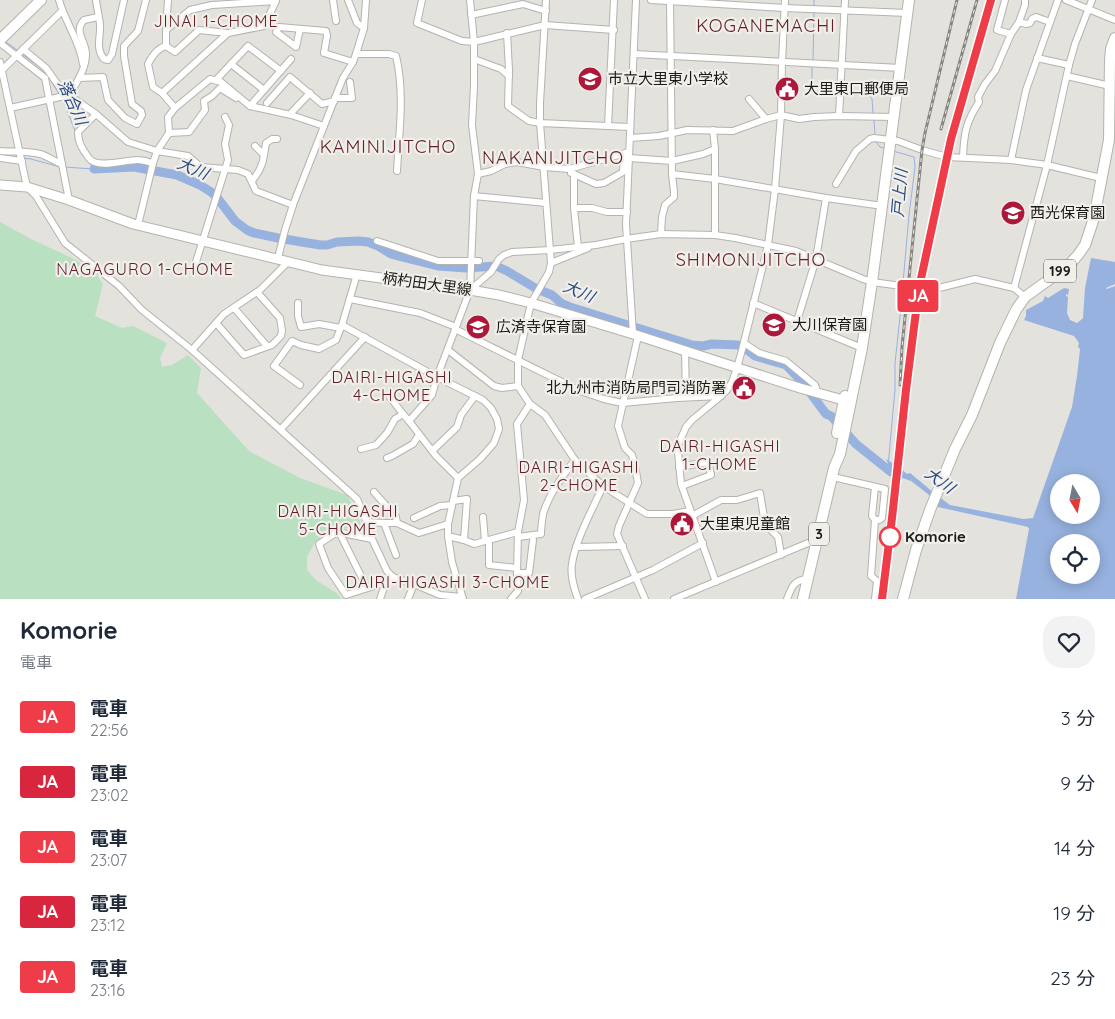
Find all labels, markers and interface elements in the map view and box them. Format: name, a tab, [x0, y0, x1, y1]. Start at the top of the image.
district label: JINAI 1-CHOME	[153, 11, 279, 31]
district label: KOGANEMACHI	[696, 14, 836, 37]
school or university icon: 市立大里東小学校	[577, 66, 603, 92]
place label: 市立大里東小学校	[608, 69, 728, 88]
water label: 落合川	[54, 76, 93, 130]
public building icon: 大里東口郵便局	[774, 76, 800, 102]
place label: 大里東口郵便局	[804, 79, 909, 98]
district label: KAMINIJITCHO	[320, 135, 456, 158]
district label: NAKANIJITCHO	[482, 146, 624, 169]
water label: 大川	[174, 153, 213, 184]
water label: 戸上川	[887, 166, 911, 218]
school or university icon: 西光保育園	[1000, 200, 1026, 226]
place label: 西光保育園	[1030, 203, 1105, 222]
district label: SHIMONIJITCHO	[676, 248, 826, 271]
district label: NAGAGURO 1-CHOME	[56, 259, 234, 279]
road number: 199	[1044, 260, 1076, 282]
street label: 柄杓田大里線	[381, 268, 473, 299]
water label: 大川	[560, 276, 599, 307]
line badge: JA	[896, 280, 940, 312]
text: JA	[907, 284, 929, 307]
school or university icon: 大川保育園	[761, 312, 787, 338]
school or university icon: 広済寺保育園	[465, 314, 491, 340]
place label: 大川保育園	[792, 315, 867, 334]
place label: 広済寺保育園	[496, 317, 586, 336]
district label: DAIRI-HIGASHI 4-CHOME	[331, 367, 453, 405]
public building icon: 北九州市消防局門司消防署	[731, 375, 757, 401]
place label: 北九州市消防局門司消防署	[546, 378, 726, 397]
district label: DAIRI-HIGASHI 1-CHOME	[659, 436, 781, 474]
district label: DAIRI-HIGASHI 2-CHOME	[518, 457, 640, 495]
water label: 大川	[921, 463, 960, 499]
north arrow	[1050, 474, 1100, 524]
map controls	[1050, 474, 1100, 584]
district label: DAIRI-HIGASHI 5-CHOME	[277, 501, 399, 539]
public building icon: 大里東児童館	[669, 511, 695, 537]
place label: 大里東児童館	[700, 514, 790, 533]
road number: 3	[809, 522, 829, 546]
marker: Komorie	[879, 526, 901, 548]
place label: Komorie	[905, 527, 966, 546]
button: locate	[1050, 534, 1100, 584]
district label: DAIRI-HIGASHI 3-CHOME	[346, 572, 550, 592]
text: Komorie	[20, 615, 118, 645]
button: heart	[1043, 616, 1095, 668]
text: 電車	[20, 652, 52, 672]
text: 電車	[90, 696, 128, 720]
text: JA	[37, 705, 58, 728]
text: 3 分	[1061, 706, 1095, 730]
text: 22:56	[90, 720, 128, 740]
text: 電車	[90, 761, 128, 785]
text: JA	[37, 770, 58, 793]
text: 9 分	[1060, 771, 1095, 795]
text: 23:02	[90, 785, 129, 805]
text: 電車	[90, 826, 128, 850]
text: JA	[37, 835, 58, 858]
text: 14 分	[1054, 836, 1095, 860]
text: 23:07	[90, 850, 127, 870]
text: 電車	[90, 891, 128, 915]
text: JA	[37, 900, 58, 923]
text: 19 分	[1053, 901, 1095, 925]
text: 23:12	[90, 915, 125, 935]
text: 電車	[90, 956, 128, 980]
text: JA	[37, 965, 58, 988]
text: 23 分	[1050, 966, 1095, 990]
text: 23:16	[90, 980, 125, 1000]

